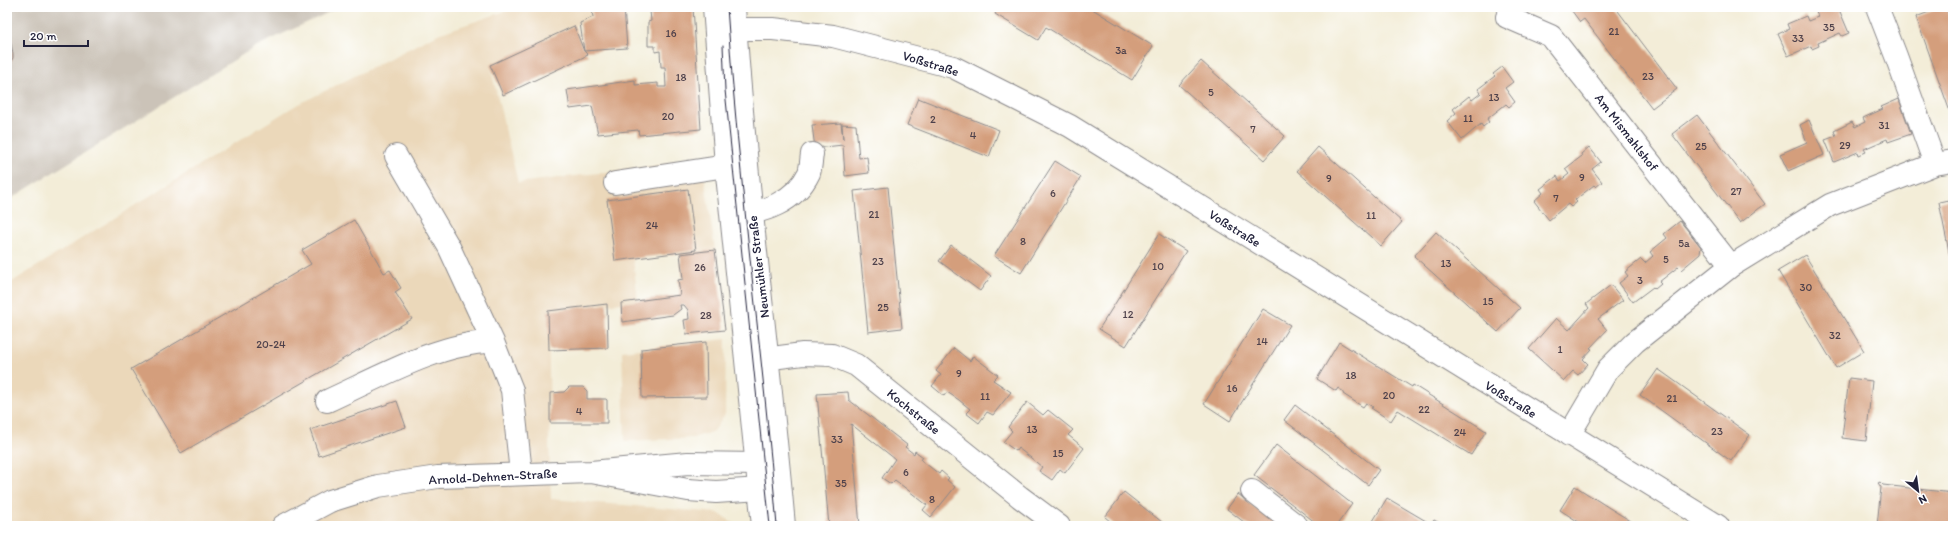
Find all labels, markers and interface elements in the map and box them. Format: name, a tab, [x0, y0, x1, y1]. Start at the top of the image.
house number: 35	[1823, 21, 1835, 34]
scale bar	[24, 22, 88, 48]
house number: 21	[1609, 25, 1619, 38]
house number: 16	[666, 27, 677, 40]
text: 20 m	[30, 29, 57, 43]
house number: 33	[1792, 32, 1804, 45]
house number: 3a	[1115, 44, 1127, 57]
street label: Voßstraße	[901, 48, 961, 79]
house number: 23	[1642, 70, 1654, 83]
house number: 18	[675, 71, 687, 84]
house number: 5	[1208, 86, 1214, 99]
house number: 13	[1488, 91, 1500, 104]
street label: Am Mismahlshof	[1592, 91, 1661, 174]
house number: 20	[662, 110, 675, 123]
house number: 11	[1463, 112, 1473, 125]
house number: 2	[930, 113, 936, 126]
house number: 31	[1878, 119, 1890, 132]
house number: 7	[1250, 123, 1256, 136]
house number: 4	[970, 129, 977, 142]
house number: 29	[1839, 139, 1851, 152]
house number: 25	[1695, 140, 1707, 153]
house number: 9	[1579, 171, 1585, 184]
house number: 9	[1326, 172, 1332, 185]
house number: 27	[1730, 185, 1742, 198]
house number: 6	[1050, 187, 1056, 200]
house number: 7	[1553, 192, 1559, 205]
street label: Voßstraße	[1206, 207, 1263, 250]
house number: 21	[869, 208, 879, 221]
house number: 11	[1366, 209, 1376, 222]
street label: Neumühler Straße	[745, 215, 772, 319]
house number: 24	[646, 219, 659, 232]
house number: 8	[1020, 235, 1026, 248]
house number: 5a	[1678, 237, 1690, 250]
house number: 5	[1663, 253, 1669, 266]
house number: 23	[872, 255, 884, 268]
house number: 13	[1440, 257, 1452, 270]
house number: 10	[1152, 260, 1164, 273]
house number: 26	[694, 261, 706, 274]
house number: 3	[1637, 274, 1643, 287]
house number: 30	[1800, 281, 1813, 294]
house number: 15	[1483, 295, 1494, 308]
house number: 25	[877, 301, 889, 314]
house number: 12	[1123, 308, 1134, 321]
house number: 28	[700, 309, 712, 322]
house number: 32	[1829, 329, 1841, 342]
house number: 14	[1256, 335, 1268, 348]
house number: 20-24	[256, 338, 286, 351]
house number: 1	[1557, 343, 1563, 356]
house number: 9	[956, 367, 962, 380]
house number: 18	[1345, 369, 1357, 382]
street label: Voßstraße	[1482, 378, 1539, 421]
house number: 16	[1227, 382, 1238, 395]
street label: Kochstraße	[884, 385, 943, 437]
house number: 20	[1383, 389, 1396, 402]
house number: 11	[980, 390, 990, 403]
house number: 21	[1667, 392, 1677, 405]
house number: 22	[1418, 403, 1430, 416]
house number: 4	[576, 405, 583, 418]
house number: 13	[1026, 423, 1038, 436]
house number: 23	[1711, 425, 1723, 438]
house number: 24	[1454, 426, 1467, 439]
house number: 33	[831, 433, 843, 446]
house number: 15	[1053, 447, 1064, 460]
street label: Arnold-Dehnen-Straße	[428, 466, 558, 487]
house number: 6	[903, 466, 909, 479]
north arrow	[1898, 471, 1938, 511]
house number: 35	[835, 477, 847, 490]
text: N	[1916, 492, 1929, 507]
house number: 8	[929, 493, 935, 506]

